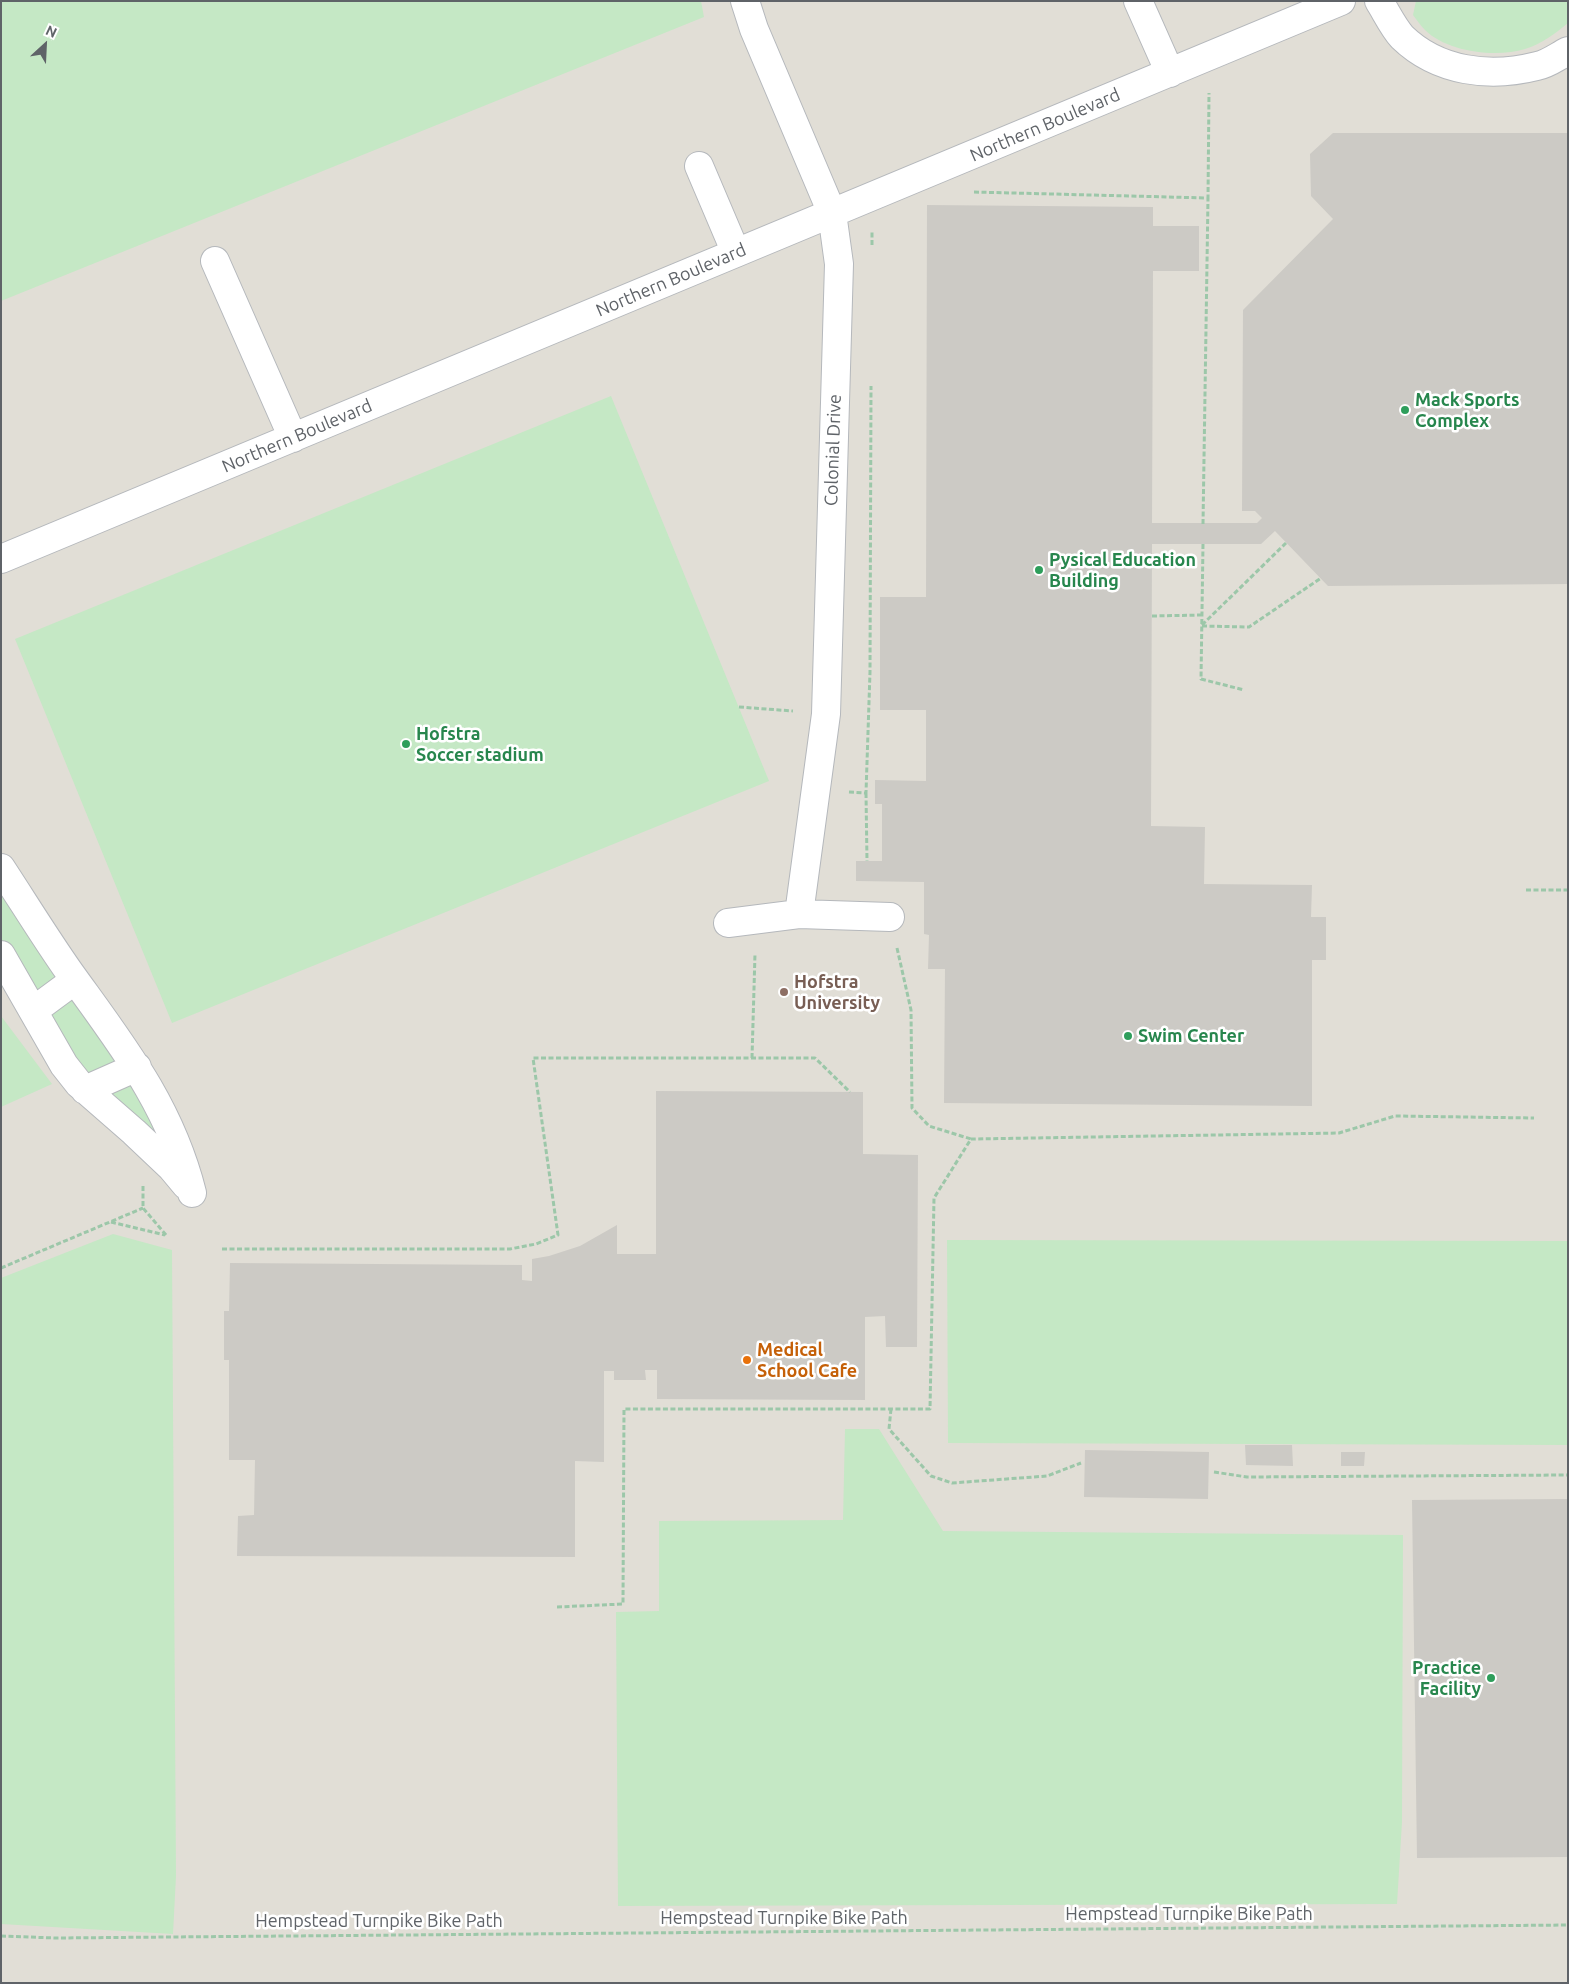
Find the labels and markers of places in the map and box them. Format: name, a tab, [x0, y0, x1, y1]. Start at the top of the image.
place label: Mack Sports Complex	[1415, 389, 1519, 432]
marker: Mack Sports Complex	[1399, 404, 1411, 416]
place label: Pysical Education Building	[1049, 549, 1196, 592]
marker: Pysical Education Building	[1033, 564, 1045, 576]
place label: Hofstra Soccer stadium	[416, 723, 544, 766]
marker: Hofstra Soccer stadium	[400, 738, 412, 750]
place label: Hofstra University	[794, 971, 880, 1014]
marker: Hofstra University	[778, 986, 790, 998]
place label: Swim Center	[1138, 1025, 1244, 1047]
marker: Swim Center	[1122, 1030, 1134, 1042]
place label: Medical School Cafe	[757, 1339, 857, 1382]
marker: Medical School Cafe	[741, 1354, 753, 1366]
place label: Practice Facility	[1412, 1657, 1481, 1700]
marker: Practice Facility	[1485, 1672, 1497, 1684]

